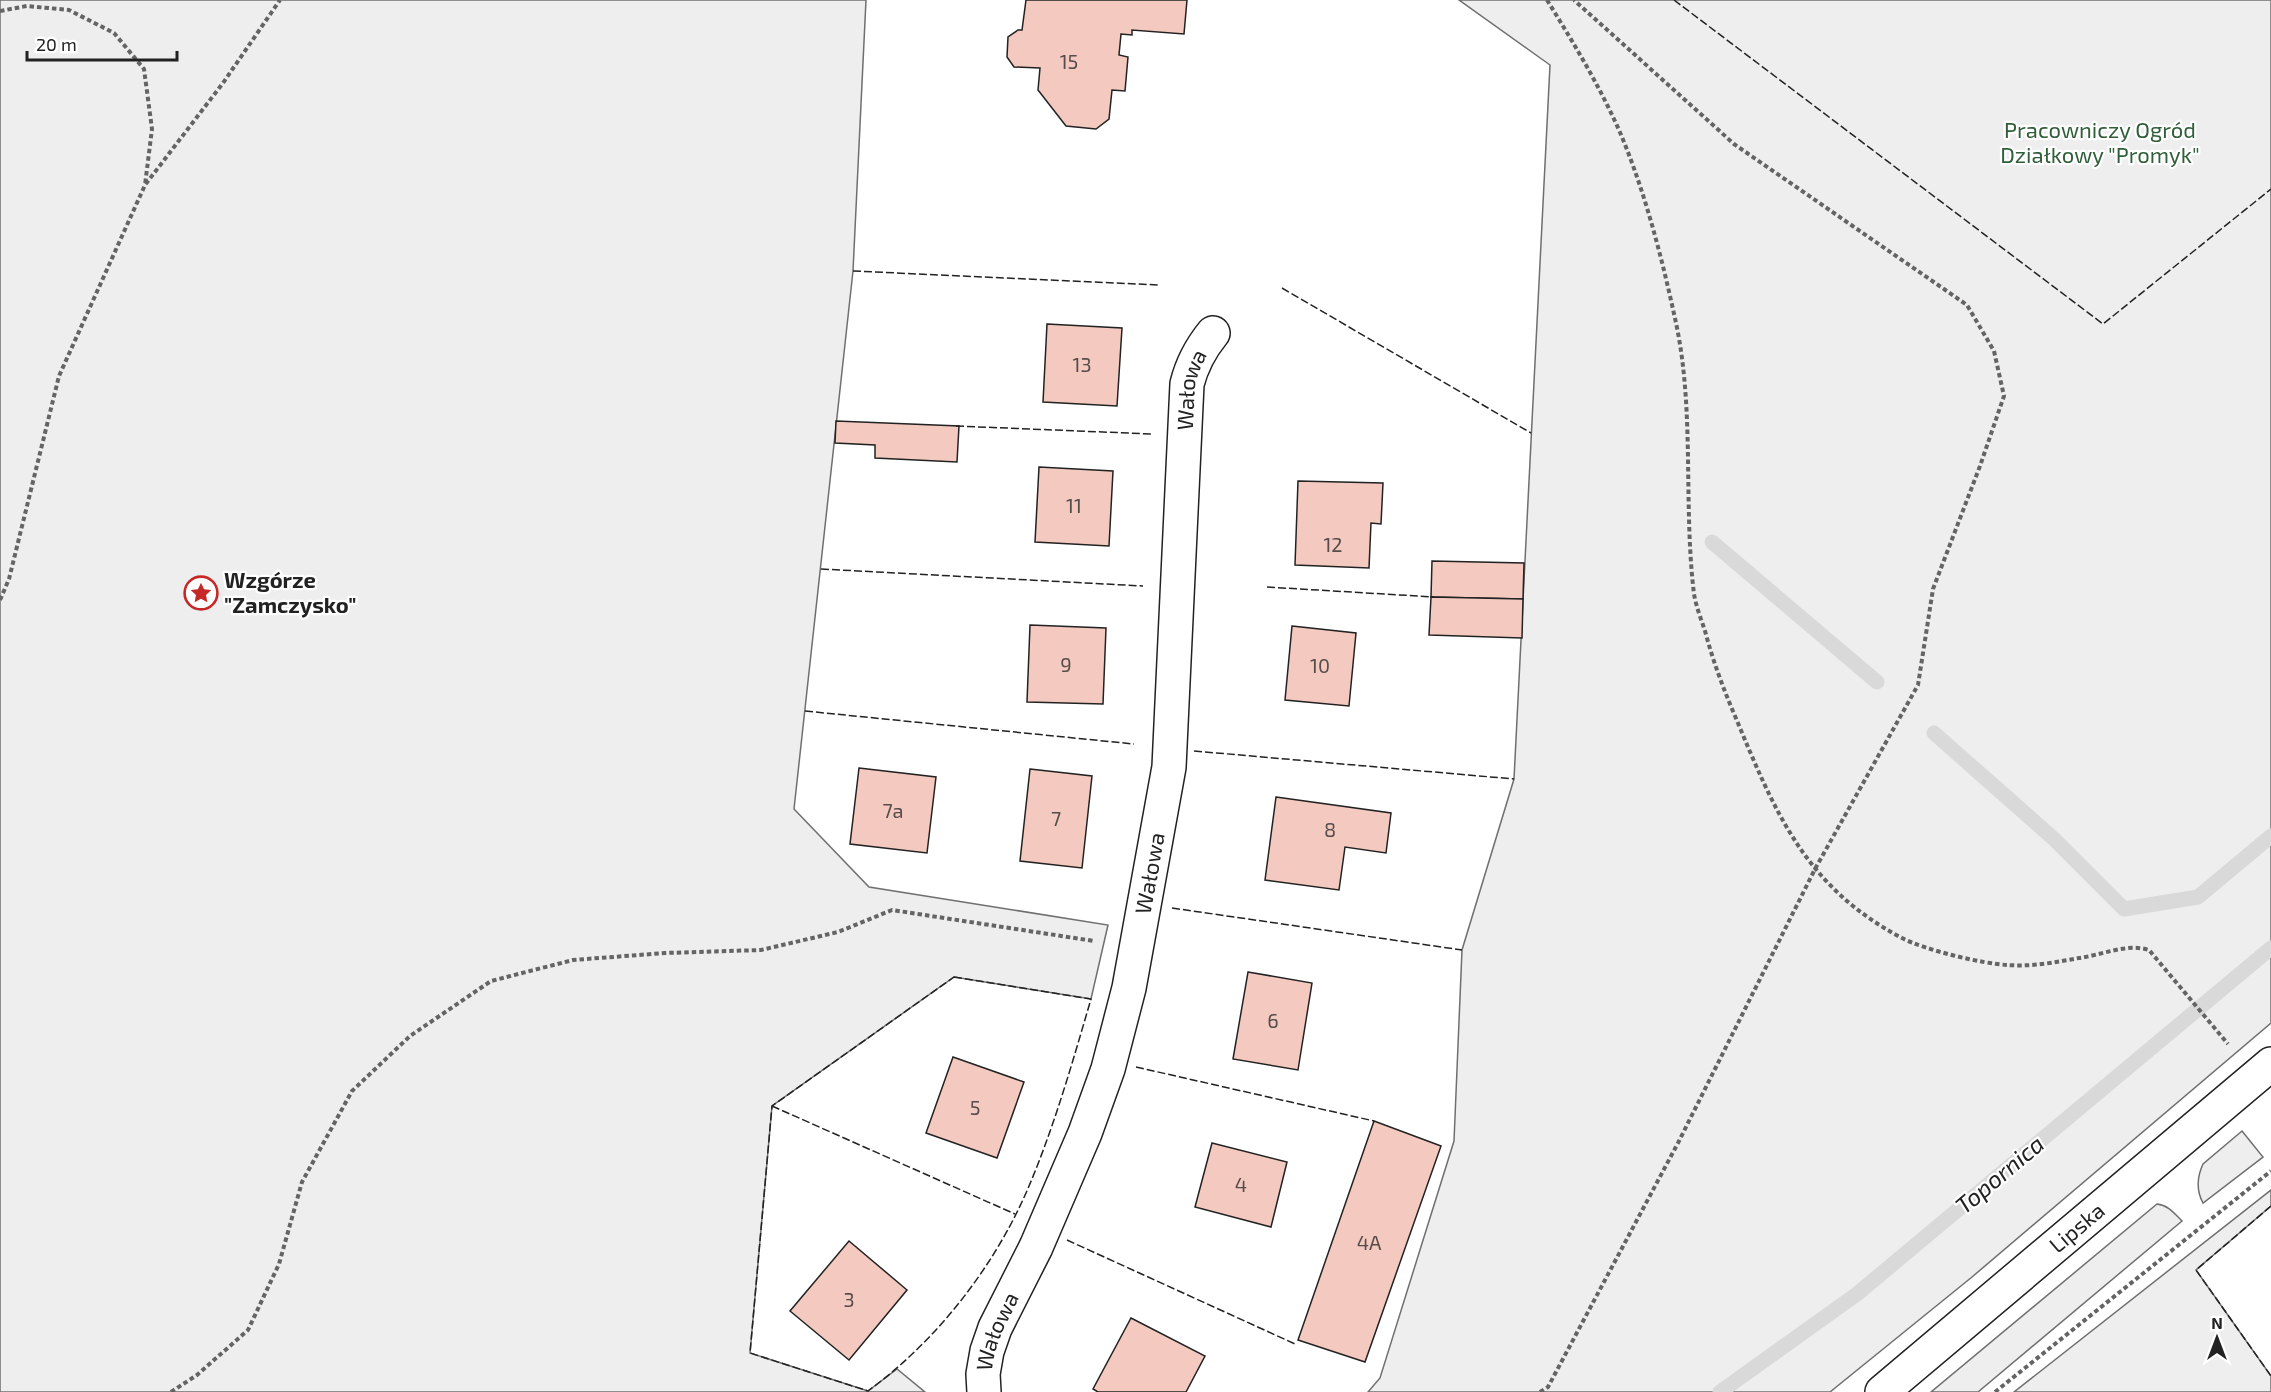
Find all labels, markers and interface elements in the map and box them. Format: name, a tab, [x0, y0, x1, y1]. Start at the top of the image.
scale bar	[27, 24, 177, 62]
text: 20 m	[36, 33, 77, 55]
house number: 15	[1060, 49, 1078, 73]
park label: Pracowniczy Ogród Działkowy "Promyk"	[2000, 116, 2200, 167]
street label: Wałowa	[1171, 344, 1211, 431]
house number: 13	[1072, 352, 1092, 376]
house number: 11	[1066, 493, 1082, 517]
house number: 12	[1323, 532, 1343, 556]
place label: Wzgórze "Zamczysko"	[224, 566, 357, 618]
place icon: Wzgórze "Zamczysko"	[183, 575, 219, 611]
house number: 9	[1060, 652, 1072, 676]
house number: 10	[1310, 653, 1330, 677]
house number: 7a	[882, 798, 904, 822]
house number: 7	[1051, 806, 1061, 830]
house number: 8	[1324, 817, 1336, 841]
street label: Wałowa	[1129, 830, 1169, 916]
house number: 6	[1267, 1008, 1279, 1032]
house number: 5	[970, 1095, 980, 1119]
water label: Topornica	[1949, 1128, 2049, 1219]
house number: 4	[1235, 1172, 1247, 1196]
street label: Lipska	[2043, 1196, 2109, 1257]
house number: 4A	[1357, 1230, 1382, 1254]
house number: 3	[843, 1287, 855, 1311]
street label: Wałowa	[970, 1287, 1023, 1372]
north arrow	[2187, 1308, 2247, 1368]
text: N	[2211, 1313, 2223, 1332]

